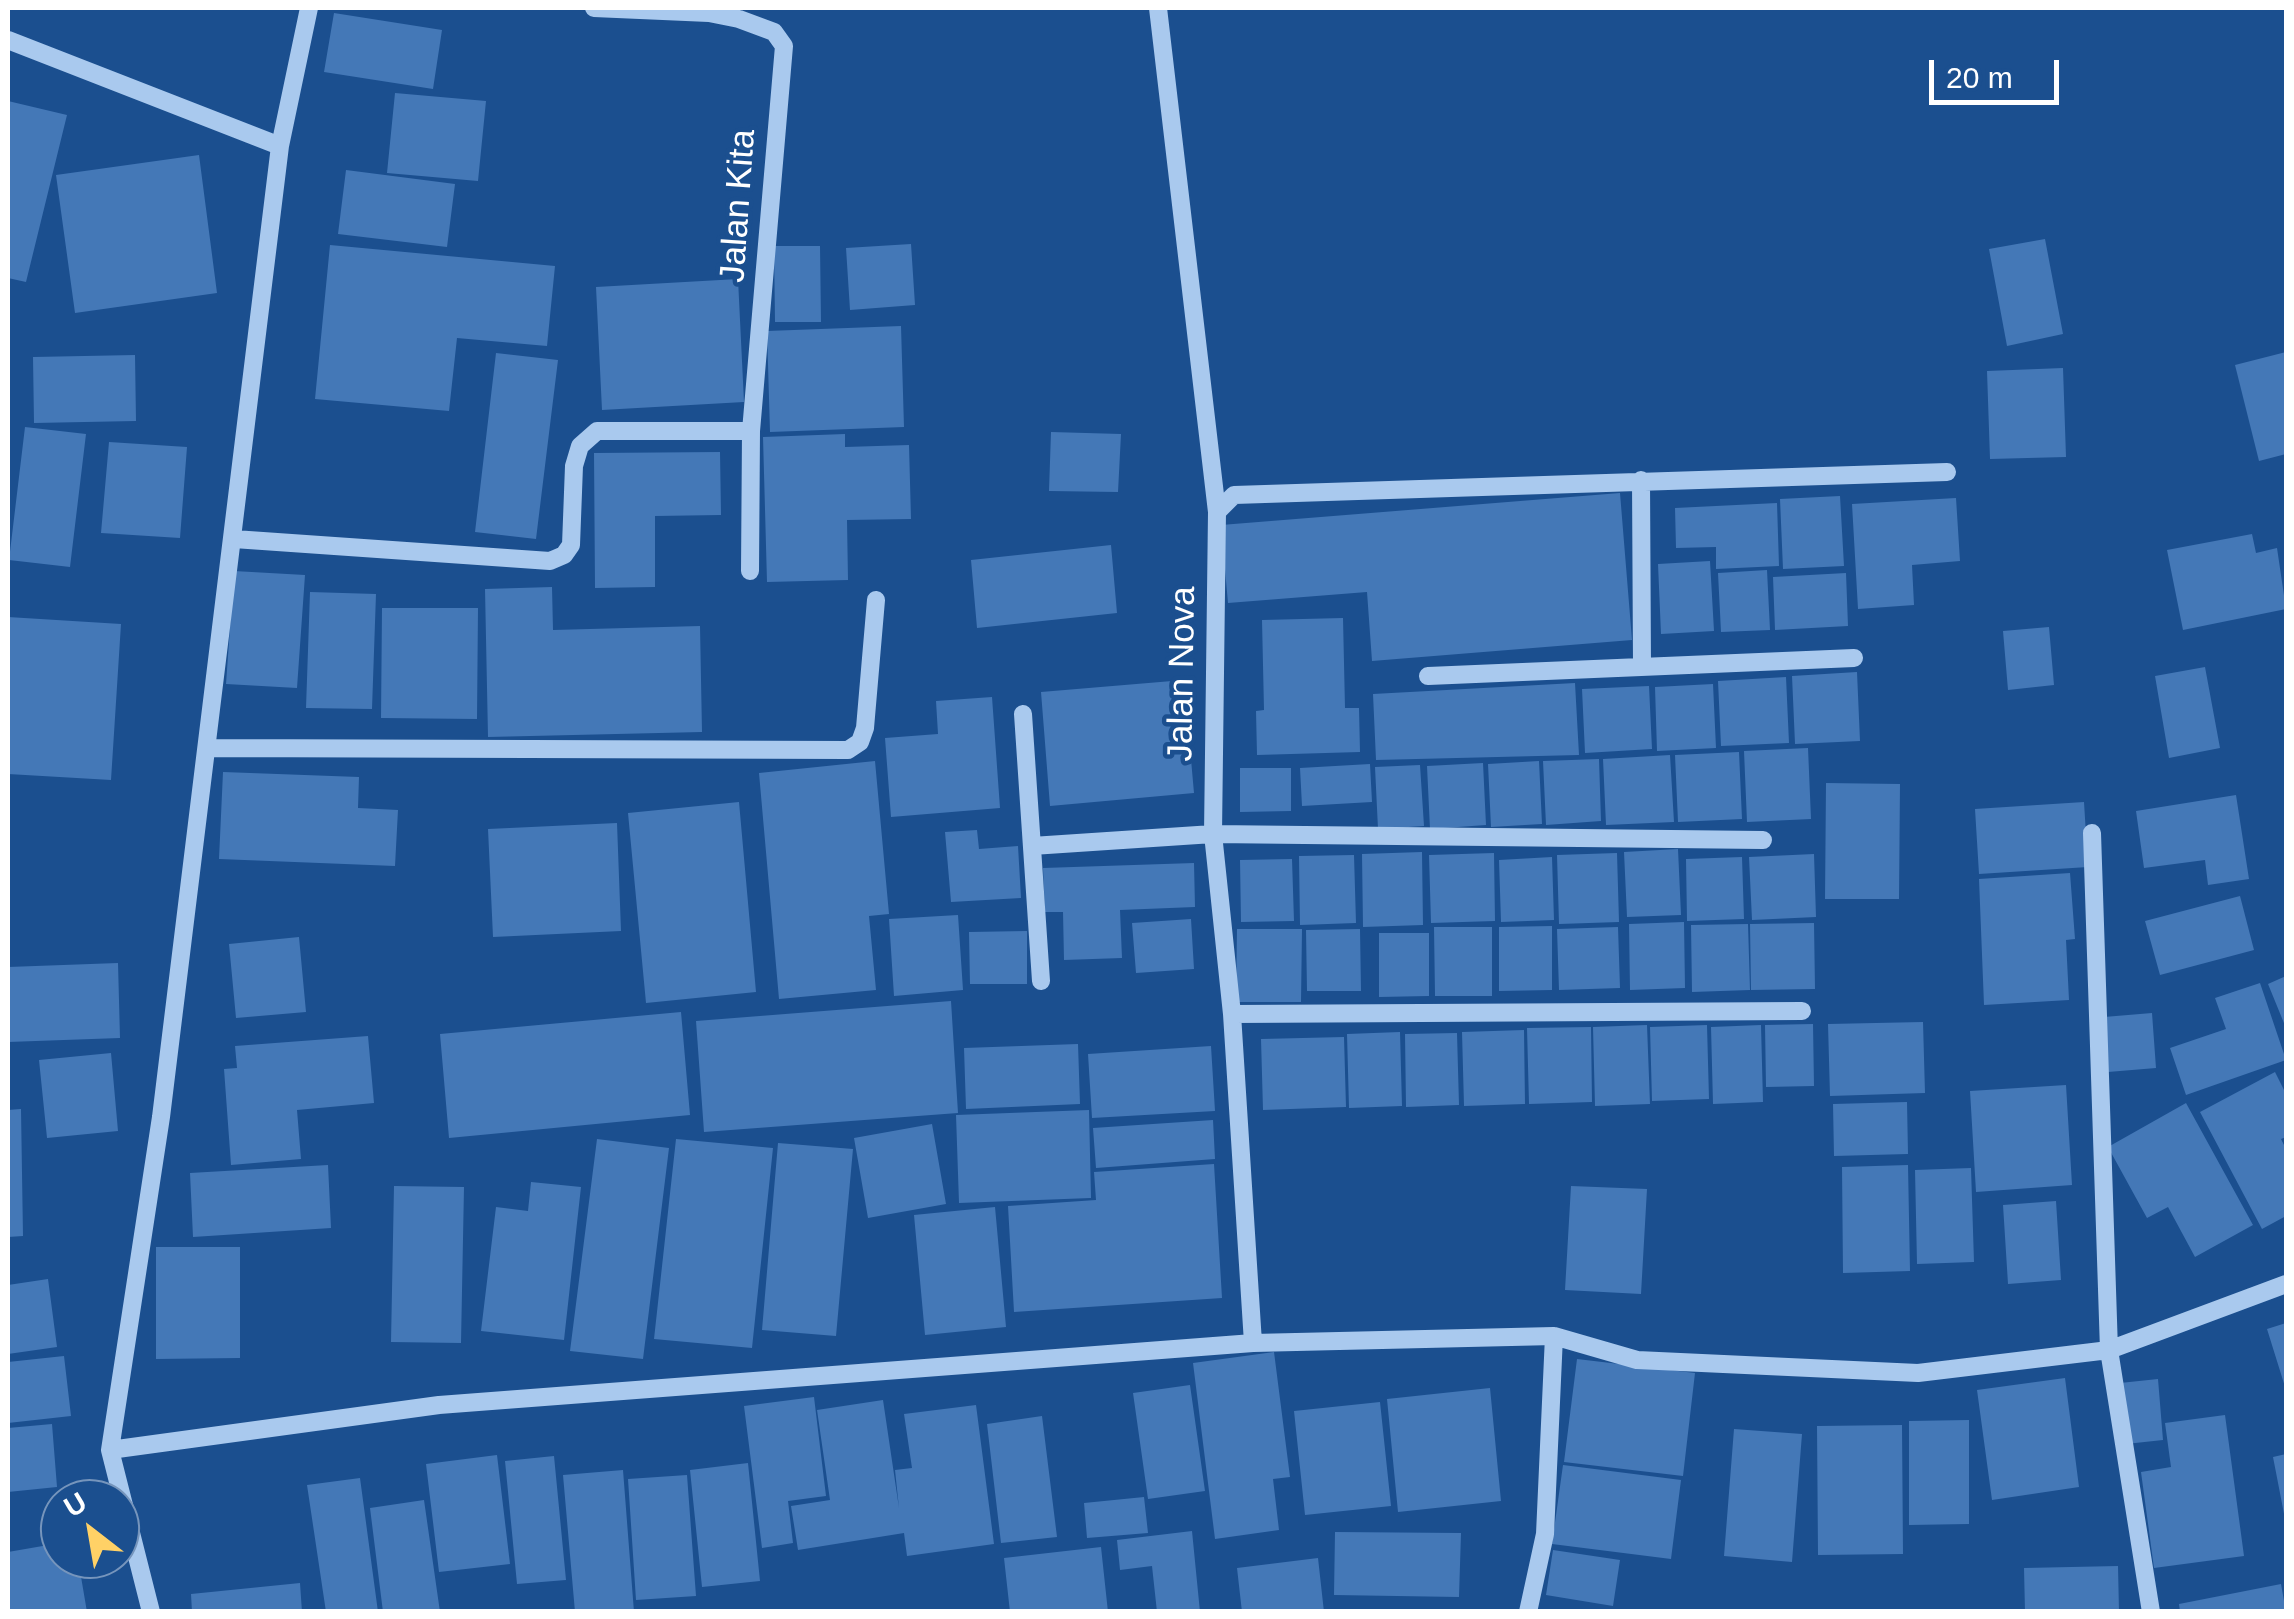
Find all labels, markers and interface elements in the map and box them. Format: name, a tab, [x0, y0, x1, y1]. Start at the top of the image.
scale bar	[1934, 40, 2064, 102]
text: 20 m	[1946, 61, 2013, 94]
street label: Jalan Kita	[713, 128, 765, 284]
street label: Jalan Nova	[1160, 586, 1206, 762]
north arrow	[40, 1479, 140, 1579]
text: U	[59, 1486, 92, 1523]

